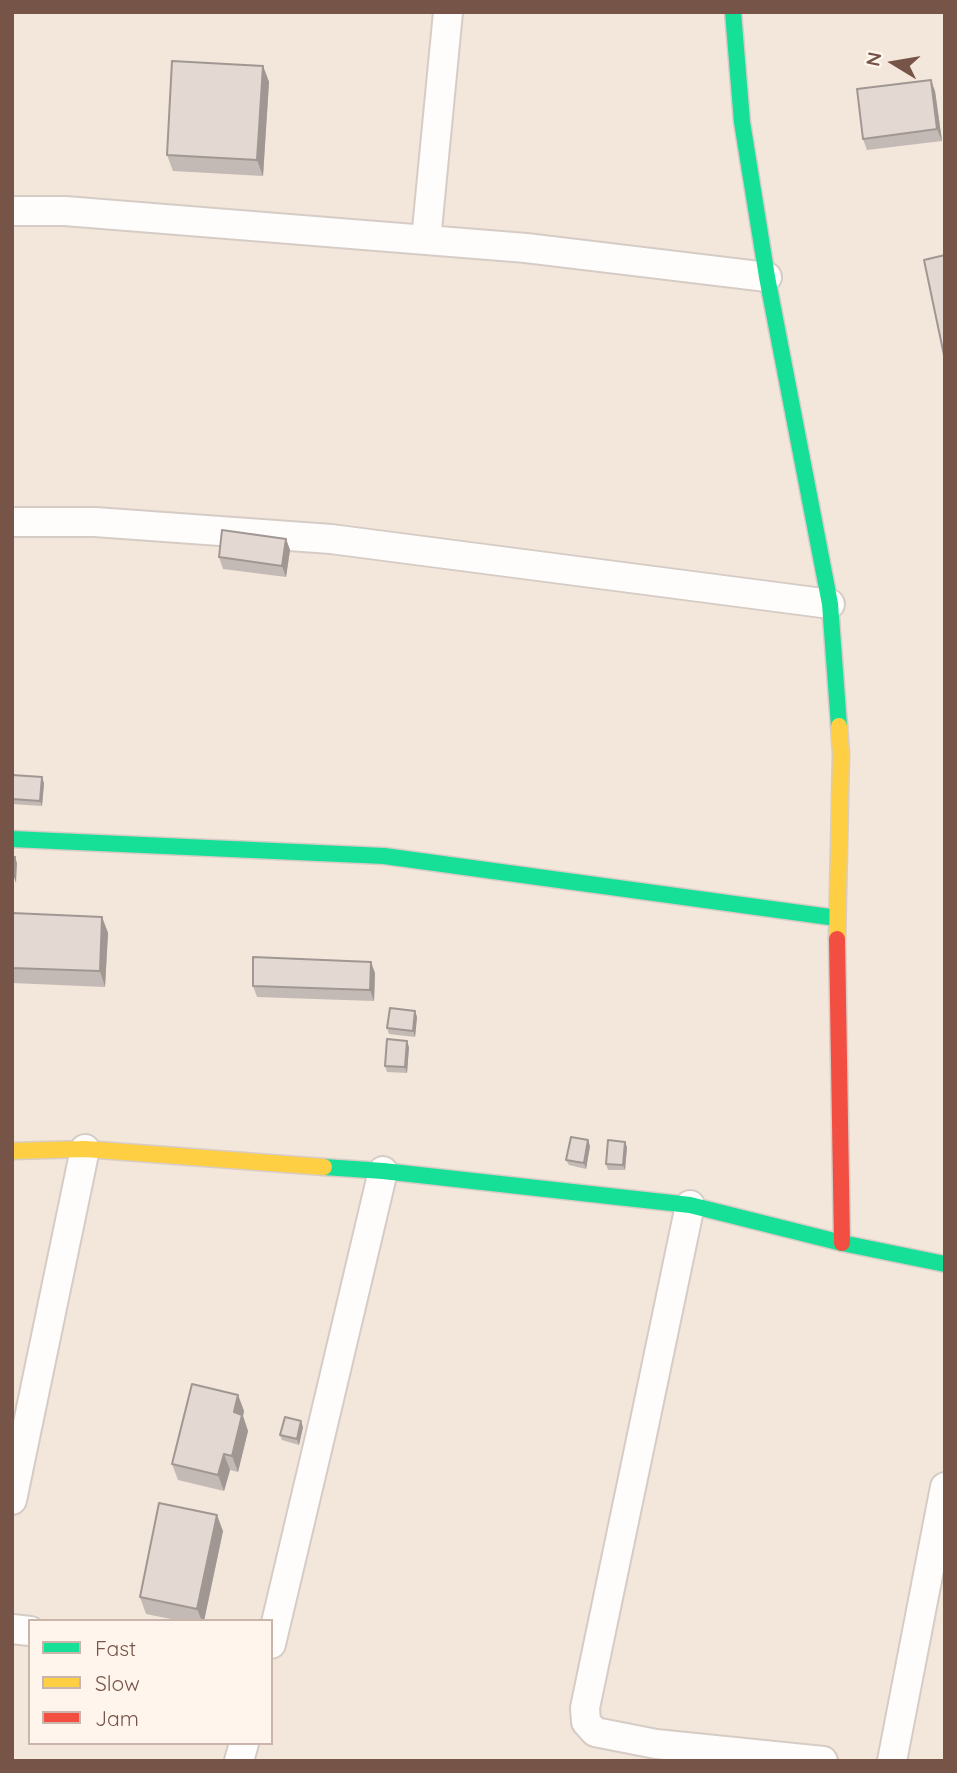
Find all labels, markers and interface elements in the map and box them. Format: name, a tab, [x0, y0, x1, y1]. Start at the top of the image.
north arrow	[859, 28, 929, 98]
text: N	[860, 50, 886, 68]
legend	[28, 1619, 273, 1745]
text: Fast	[95, 1635, 136, 1661]
text: Slow	[95, 1670, 140, 1696]
text: Jam	[95, 1705, 139, 1731]

